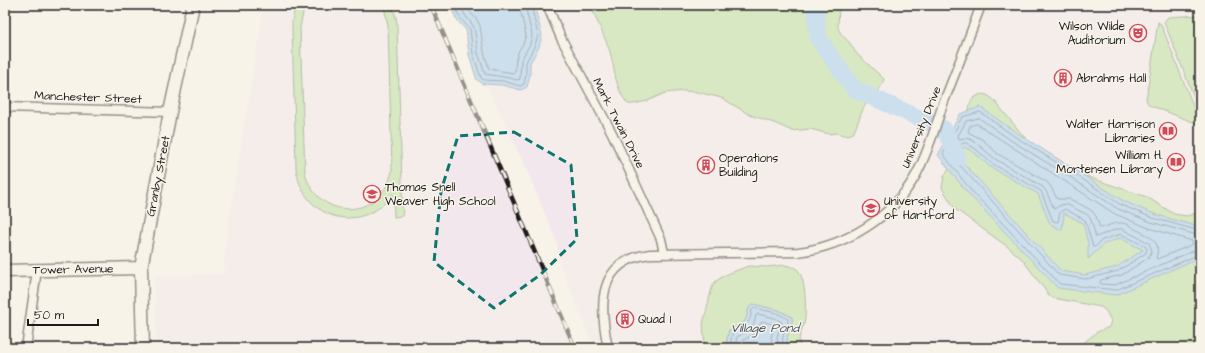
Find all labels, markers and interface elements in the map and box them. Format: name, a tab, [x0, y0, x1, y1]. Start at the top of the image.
place label: Wilson Wilde Auditorium	[1059, 18, 1126, 49]
theatre icon: Wilson Wilde Auditorium	[1128, 23, 1148, 43]
building icon: Abrahms Hall	[1053, 68, 1073, 88]
place label: Abrahms Hall	[1076, 70, 1147, 87]
street label: Mark Twain Drive	[588, 75, 649, 172]
street label: University Drive	[897, 83, 947, 171]
street label: Manchester Street	[34, 87, 142, 108]
place label: Walter Harrison Libraries	[1066, 116, 1155, 147]
library icon: Walter Harrison Libraries	[1158, 121, 1178, 141]
street label: Granby Street	[142, 134, 176, 218]
place label: William H. Mortensen Library	[1056, 147, 1163, 179]
place label: Operations Building	[719, 150, 778, 182]
library icon: William H. Mortensen Library	[1166, 152, 1186, 172]
building icon: Operations Building	[696, 155, 716, 175]
place label: Thomas Snell Weaver High School	[385, 179, 496, 211]
school or university icon: Thomas Snell Weaver High School	[362, 184, 382, 204]
place label: University of Hartford	[884, 193, 954, 224]
school or university icon: University of Hartford	[861, 198, 881, 218]
street label: Tower Avenue	[32, 260, 114, 279]
scale bar	[28, 301, 98, 327]
text: 50 m	[34, 307, 65, 324]
building icon: Quad 1	[615, 309, 635, 329]
place label: Quad 1	[638, 311, 672, 328]
water label: Village Pond	[731, 319, 802, 338]

